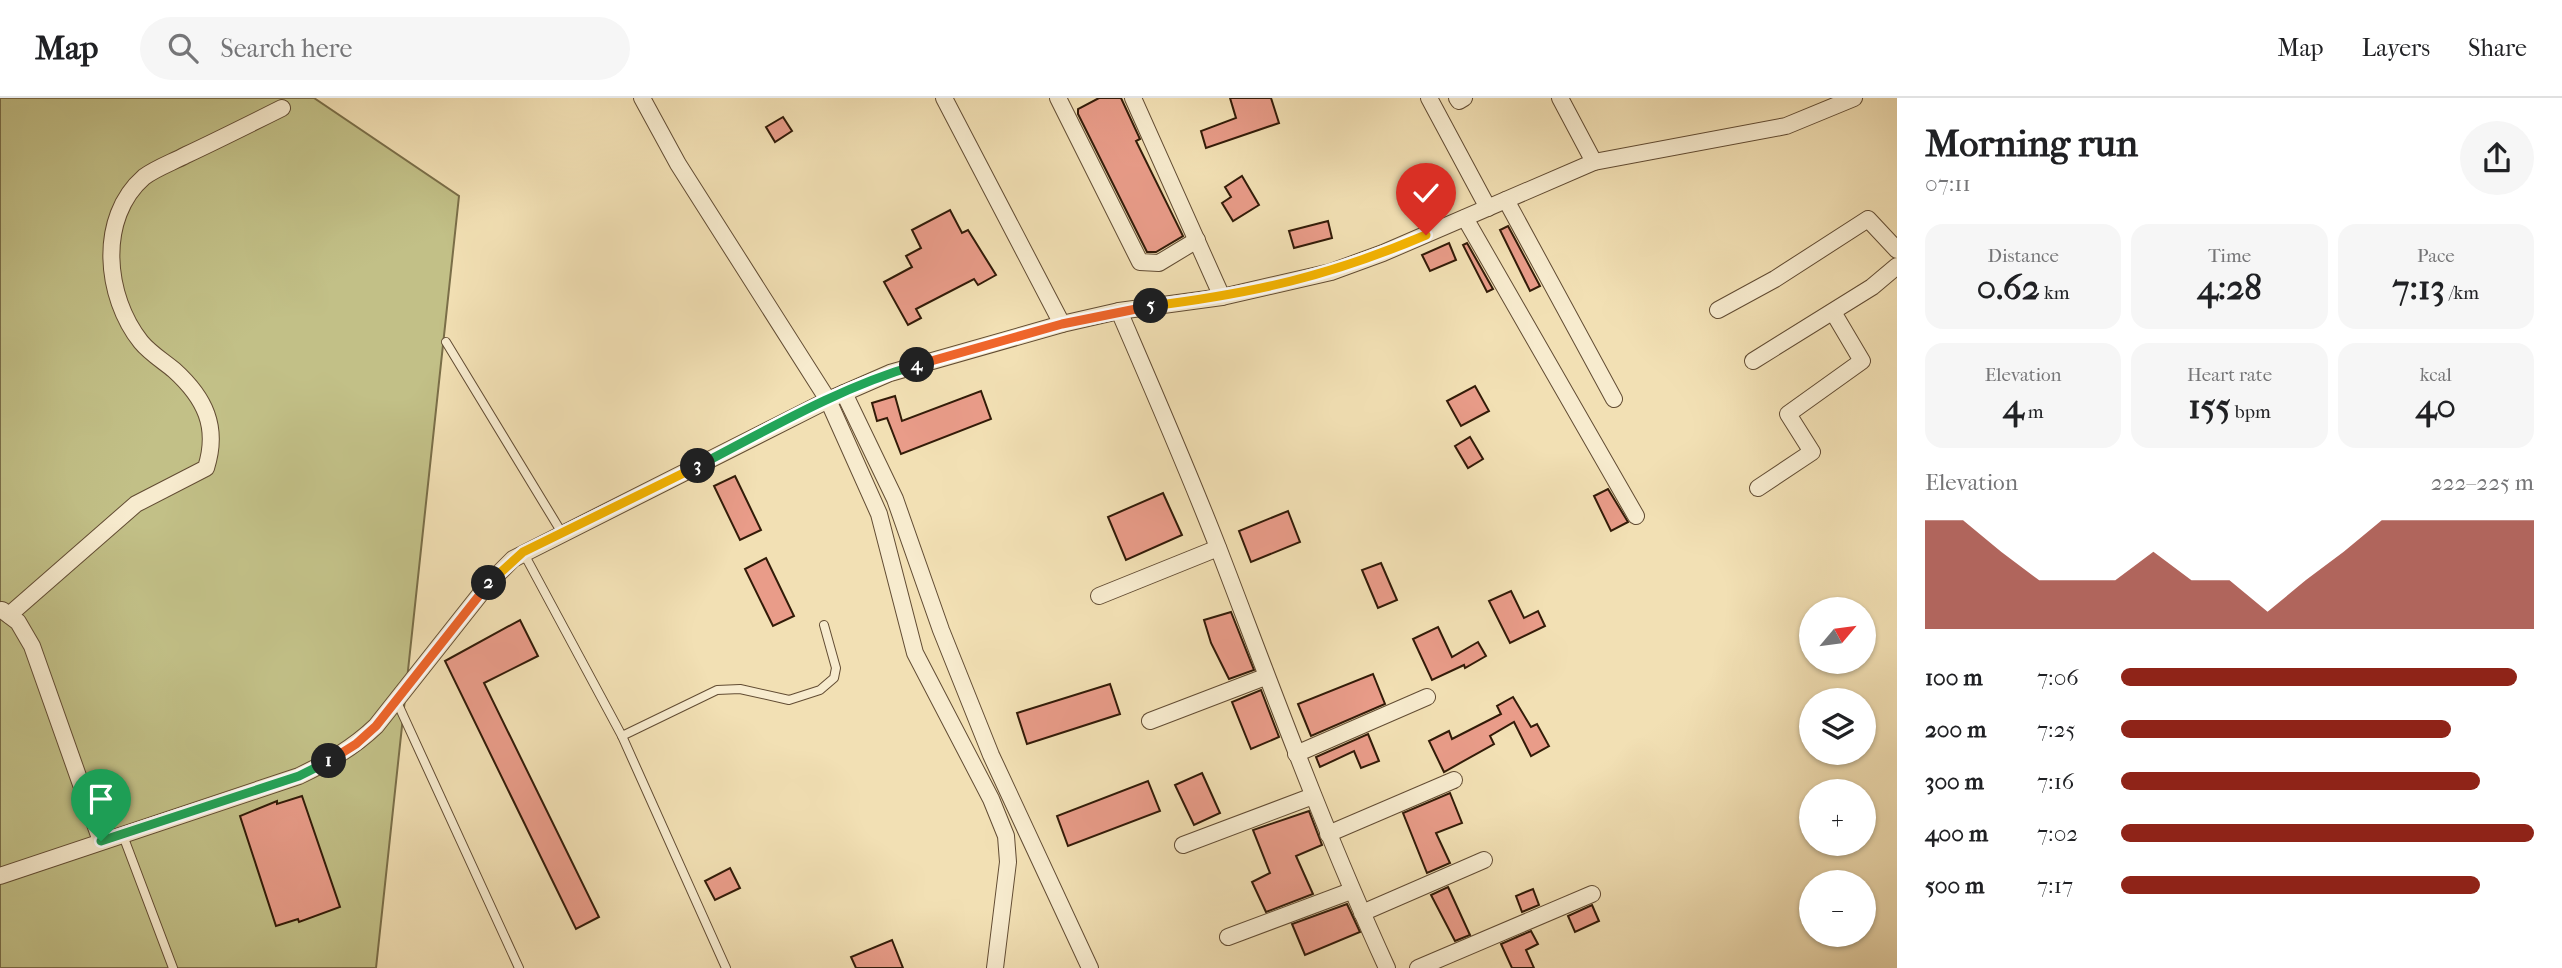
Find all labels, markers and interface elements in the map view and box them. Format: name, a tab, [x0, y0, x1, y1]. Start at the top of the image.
search box	[140, 17, 630, 80]
text: Map	[35, 29, 98, 68]
icon: search	[164, 29, 202, 67]
text: Search here	[220, 33, 352, 64]
text: Map	[2278, 34, 2324, 62]
text: Layers	[2362, 34, 2430, 62]
text: Share	[2468, 34, 2527, 62]
text: Morning run	[1925, 121, 2138, 166]
button: share	[2460, 121, 2534, 195]
pin	[1396, 163, 1456, 235]
text: 07:11	[1925, 170, 1971, 197]
icon: check	[1407, 174, 1445, 212]
text: Distance	[1987, 245, 2059, 267]
text: Time	[2208, 245, 2251, 267]
text: Pace	[2417, 245, 2455, 267]
text: 0.62	[1977, 267, 2040, 308]
text: 4:28	[2197, 267, 2262, 308]
text: 7:13	[2393, 267, 2445, 308]
text: km	[2040, 282, 2070, 304]
text: /km	[2445, 282, 2479, 304]
pin: 5	[1134, 288, 1168, 324]
text: 5	[1146, 294, 1155, 316]
pin: 4	[900, 348, 934, 382]
text: 4	[911, 353, 922, 375]
text: Elevation	[1985, 364, 2062, 386]
text: Heart rate	[2187, 364, 2272, 386]
text: kcal	[2420, 364, 2452, 386]
text: 4	[2003, 386, 2024, 427]
text: 155	[2188, 386, 2231, 427]
text: 40	[2416, 386, 2456, 427]
text: m	[2024, 401, 2043, 423]
text: bpm	[2231, 401, 2271, 423]
pin: 3	[680, 448, 716, 484]
text: 3	[694, 454, 701, 476]
text: Elevation	[1925, 469, 2018, 496]
text: 222–225 m	[2431, 469, 2534, 496]
pin: 2	[472, 566, 506, 601]
text: 2	[484, 571, 493, 593]
north arrow	[1799, 597, 1876, 674]
map controls	[1799, 597, 1876, 947]
text: 100 m	[1925, 664, 1983, 691]
text: 7:06	[2037, 664, 2079, 691]
button: layers	[1799, 688, 1876, 765]
text: 200 m	[1925, 716, 1986, 743]
text: 7:25	[2037, 716, 2075, 743]
pin: 1	[312, 744, 346, 778]
text: 1	[325, 749, 332, 771]
text: 300 m	[1925, 768, 1984, 795]
text: 7:16	[2037, 768, 2074, 795]
pin	[71, 769, 131, 841]
button: +	[1799, 779, 1876, 856]
icon: arrive	[82, 780, 120, 818]
text: 400 m	[1925, 820, 1988, 847]
text: 7:02	[2037, 820, 2078, 847]
button: −	[1799, 870, 1876, 947]
text: 500 m	[1925, 872, 1984, 899]
text: 7:17	[2037, 872, 2073, 899]

